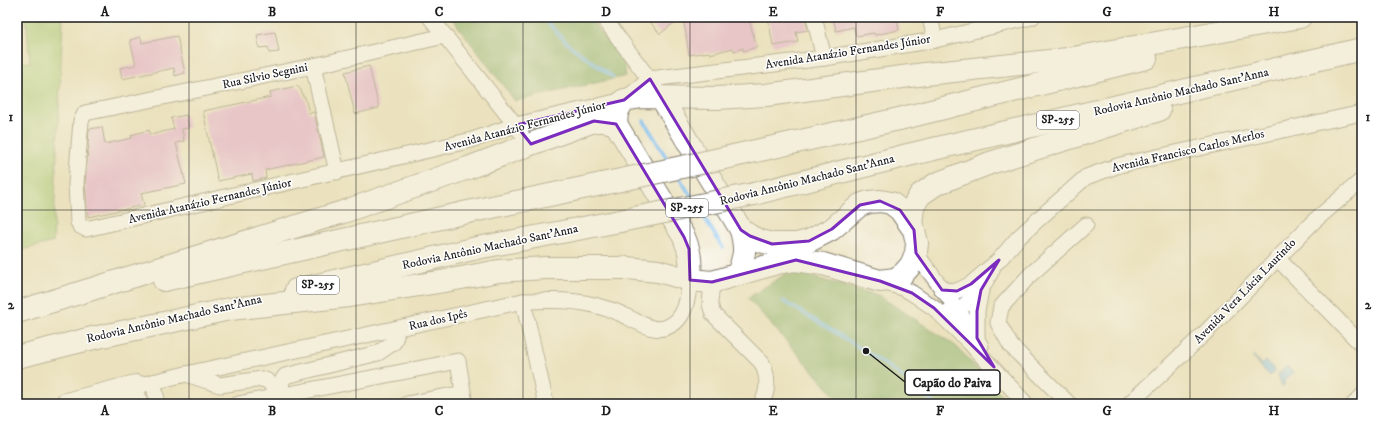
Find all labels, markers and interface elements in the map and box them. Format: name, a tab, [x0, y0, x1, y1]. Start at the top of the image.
text: A	[100, 4, 110, 20]
text: B	[268, 4, 276, 20]
text: C	[435, 4, 444, 20]
text: D	[601, 4, 611, 20]
text: E	[768, 4, 778, 20]
text: F	[936, 4, 945, 20]
text: G	[1102, 4, 1112, 20]
text: H	[1269, 4, 1280, 20]
street label: Avenida Atanázio Fernandes Júnior	[764, 31, 932, 72]
street label: Rua Silvio Segnini	[221, 60, 309, 92]
street label: Rodovia Antônio Machado Sant'Anna	[1092, 64, 1271, 119]
street label: Avenida Atanázio Fernandes Júnior	[442, 97, 608, 155]
text: 1	[9, 109, 14, 125]
text: 1	[1366, 109, 1371, 125]
road number: SP-255	[1037, 111, 1079, 129]
street label: Avenida Francisco Carlos Merlos	[1110, 126, 1266, 176]
street label: Rodovia Antônio Machado Sant'Anna	[718, 151, 897, 209]
street label: Avenida Atanázio Fernandes Júnior	[127, 175, 294, 227]
road number: SP-255	[666, 199, 708, 217]
street label: Rodovia Antônio Machado Sant'Anna	[401, 221, 580, 273]
street label: Avenida Vera Lúcia Laurindo	[1191, 235, 1299, 347]
road number: SP-255	[297, 276, 339, 294]
street label: Rodovia Antônio Machado Sant'Anna	[85, 291, 264, 346]
text: 2	[8, 297, 15, 313]
text: 2	[1365, 297, 1372, 313]
street label: Rua dos Ipês	[407, 306, 469, 334]
callout: Capão do Paiva	[905, 370, 1000, 395]
text: Capão do Paiva	[913, 375, 992, 392]
text: A	[100, 403, 110, 419]
text: B	[268, 403, 276, 419]
text: C	[435, 403, 444, 419]
text: D	[601, 403, 611, 419]
text: E	[768, 403, 778, 419]
text: F	[936, 403, 945, 419]
text: G	[1102, 403, 1112, 419]
text: H	[1269, 403, 1280, 419]

